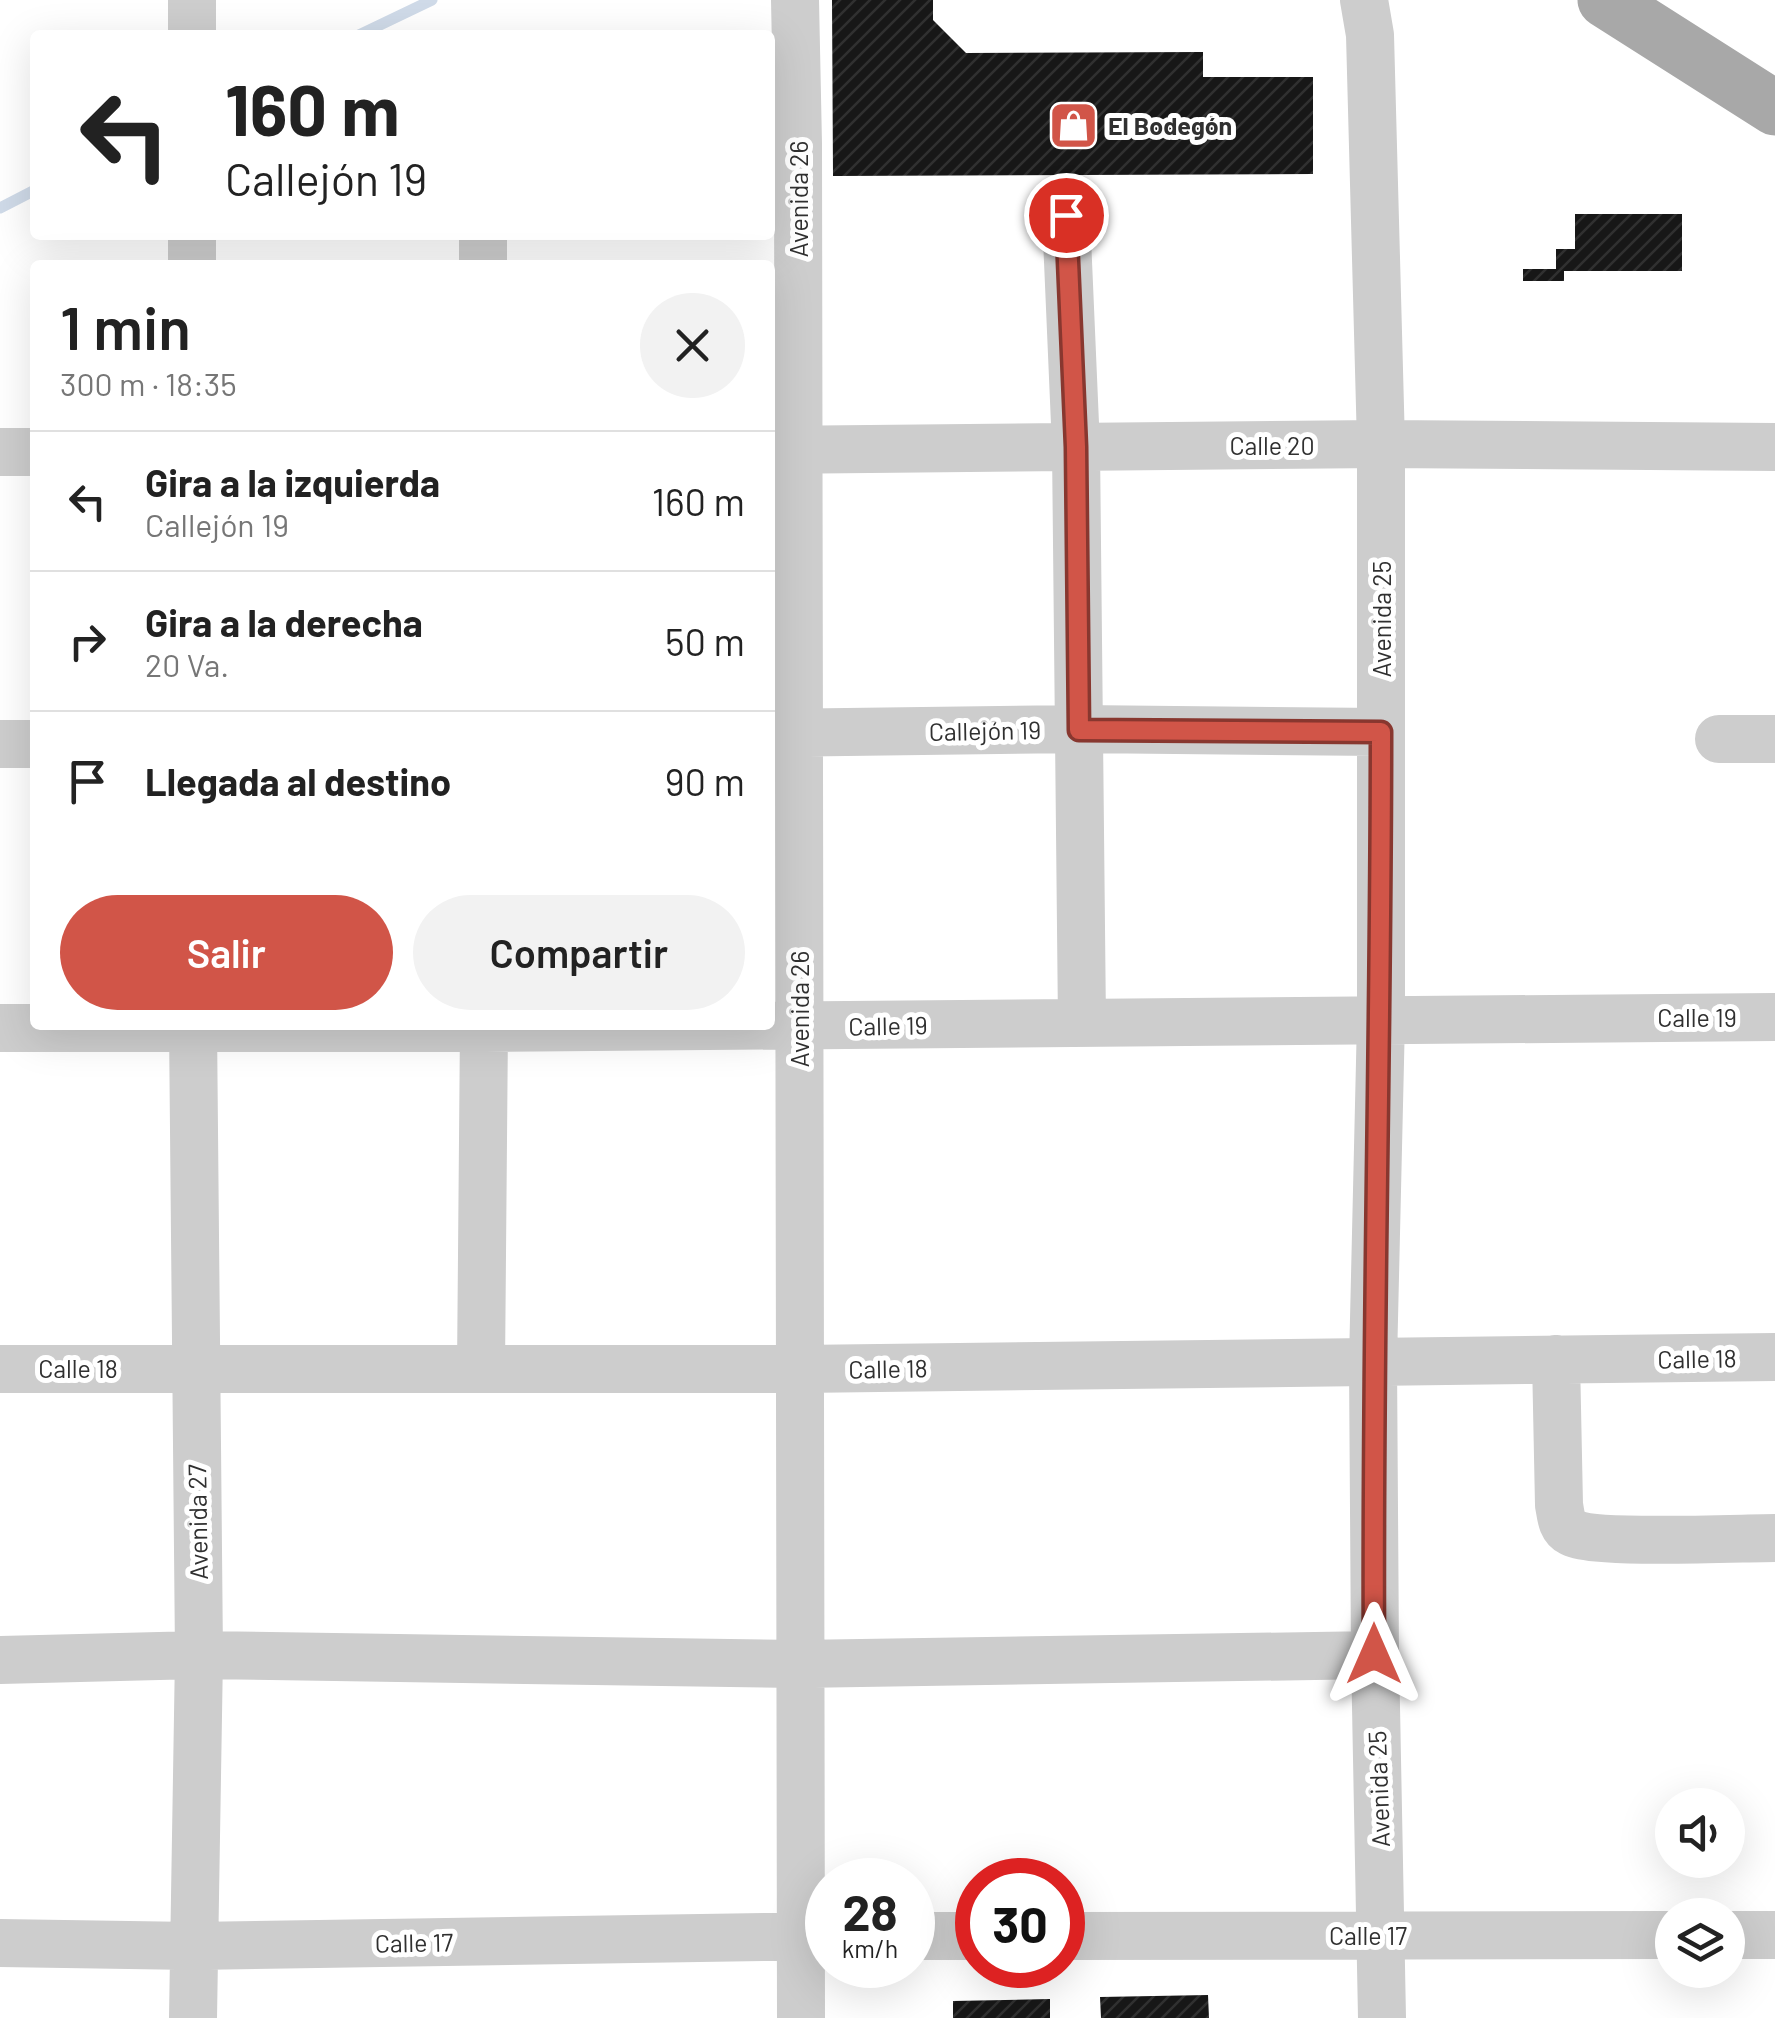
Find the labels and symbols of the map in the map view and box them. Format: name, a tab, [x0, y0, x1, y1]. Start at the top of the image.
shop icon: El Bodegón	[1047, 99, 1099, 151]
place label: El Bodegón	[1108, 110, 1232, 140]
street label: Avenida 26	[783, 141, 813, 257]
pin	[1024, 173, 1109, 258]
street label: Calle 20	[1229, 430, 1315, 460]
street label: Avenida 25	[1366, 561, 1396, 677]
street label: Callejón 19	[929, 714, 1041, 746]
street label: Avenida 26	[784, 951, 814, 1067]
street label: Calle 19	[1657, 1002, 1737, 1032]
street label: Calle 19	[848, 1009, 928, 1041]
street label: Calle 18	[1657, 1342, 1737, 1374]
street label: Calle 18	[848, 1352, 928, 1384]
street label: Calle 18	[38, 1353, 118, 1383]
street label: Avenida 27	[181, 1464, 213, 1580]
position arrow	[1322, 1602, 1426, 1706]
street label: Avenida 25	[1361, 1730, 1395, 1848]
speed limit sign: 30	[955, 1858, 1085, 1988]
street label: Calle 17	[1329, 1920, 1407, 1950]
street label: Calle 17	[375, 1926, 454, 1958]

